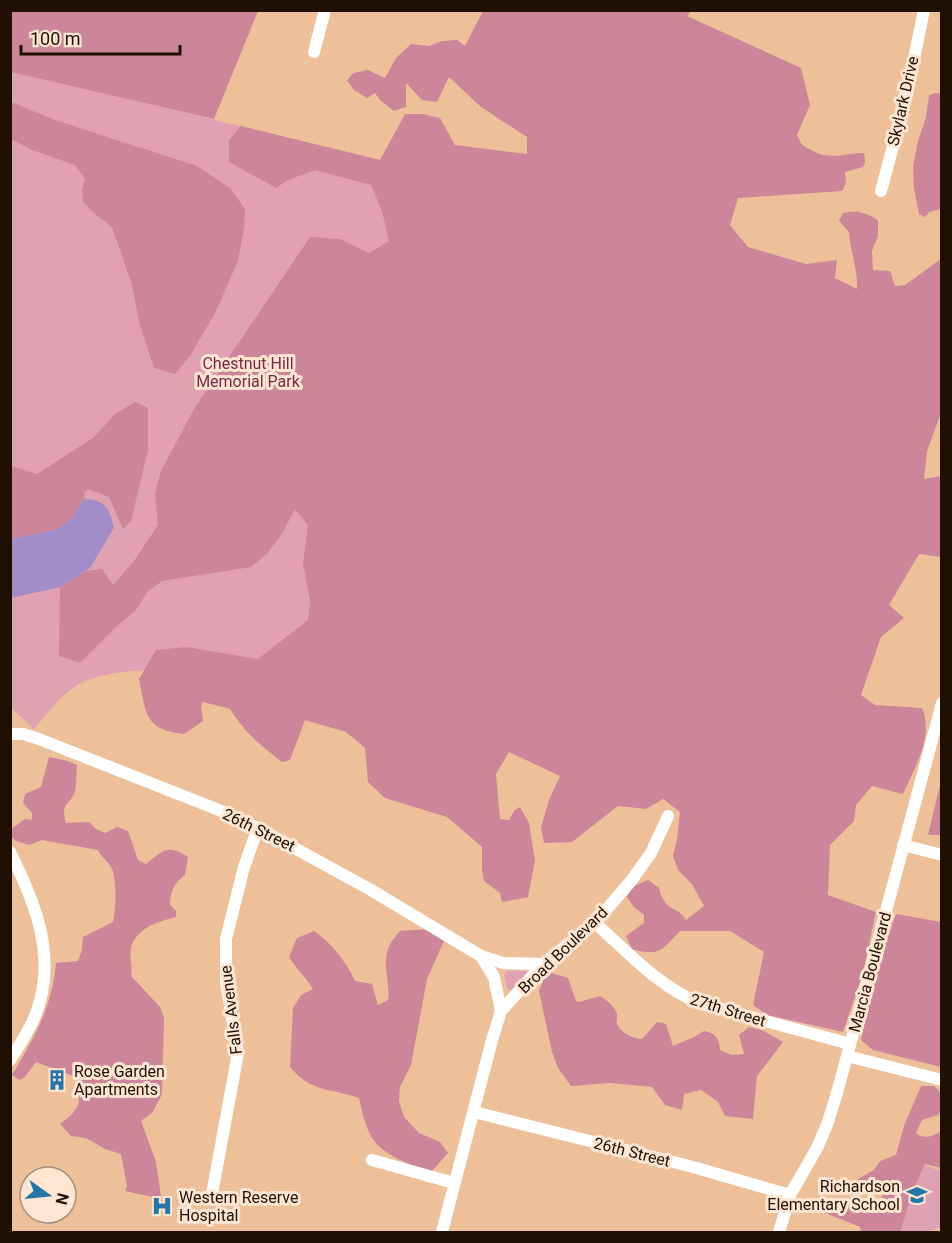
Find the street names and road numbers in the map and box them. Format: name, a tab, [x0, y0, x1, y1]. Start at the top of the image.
street label: Skylark Drive	[883, 54, 923, 148]
street label: 26th Street	[220, 804, 298, 856]
street label: Broad Boulevard	[514, 903, 612, 997]
street label: Marcia Boulevard	[845, 910, 895, 1034]
street label: Falls Avenue	[216, 964, 246, 1056]
street label: 27th Street	[688, 989, 768, 1031]
street label: 26th Street	[592, 1133, 672, 1171]

